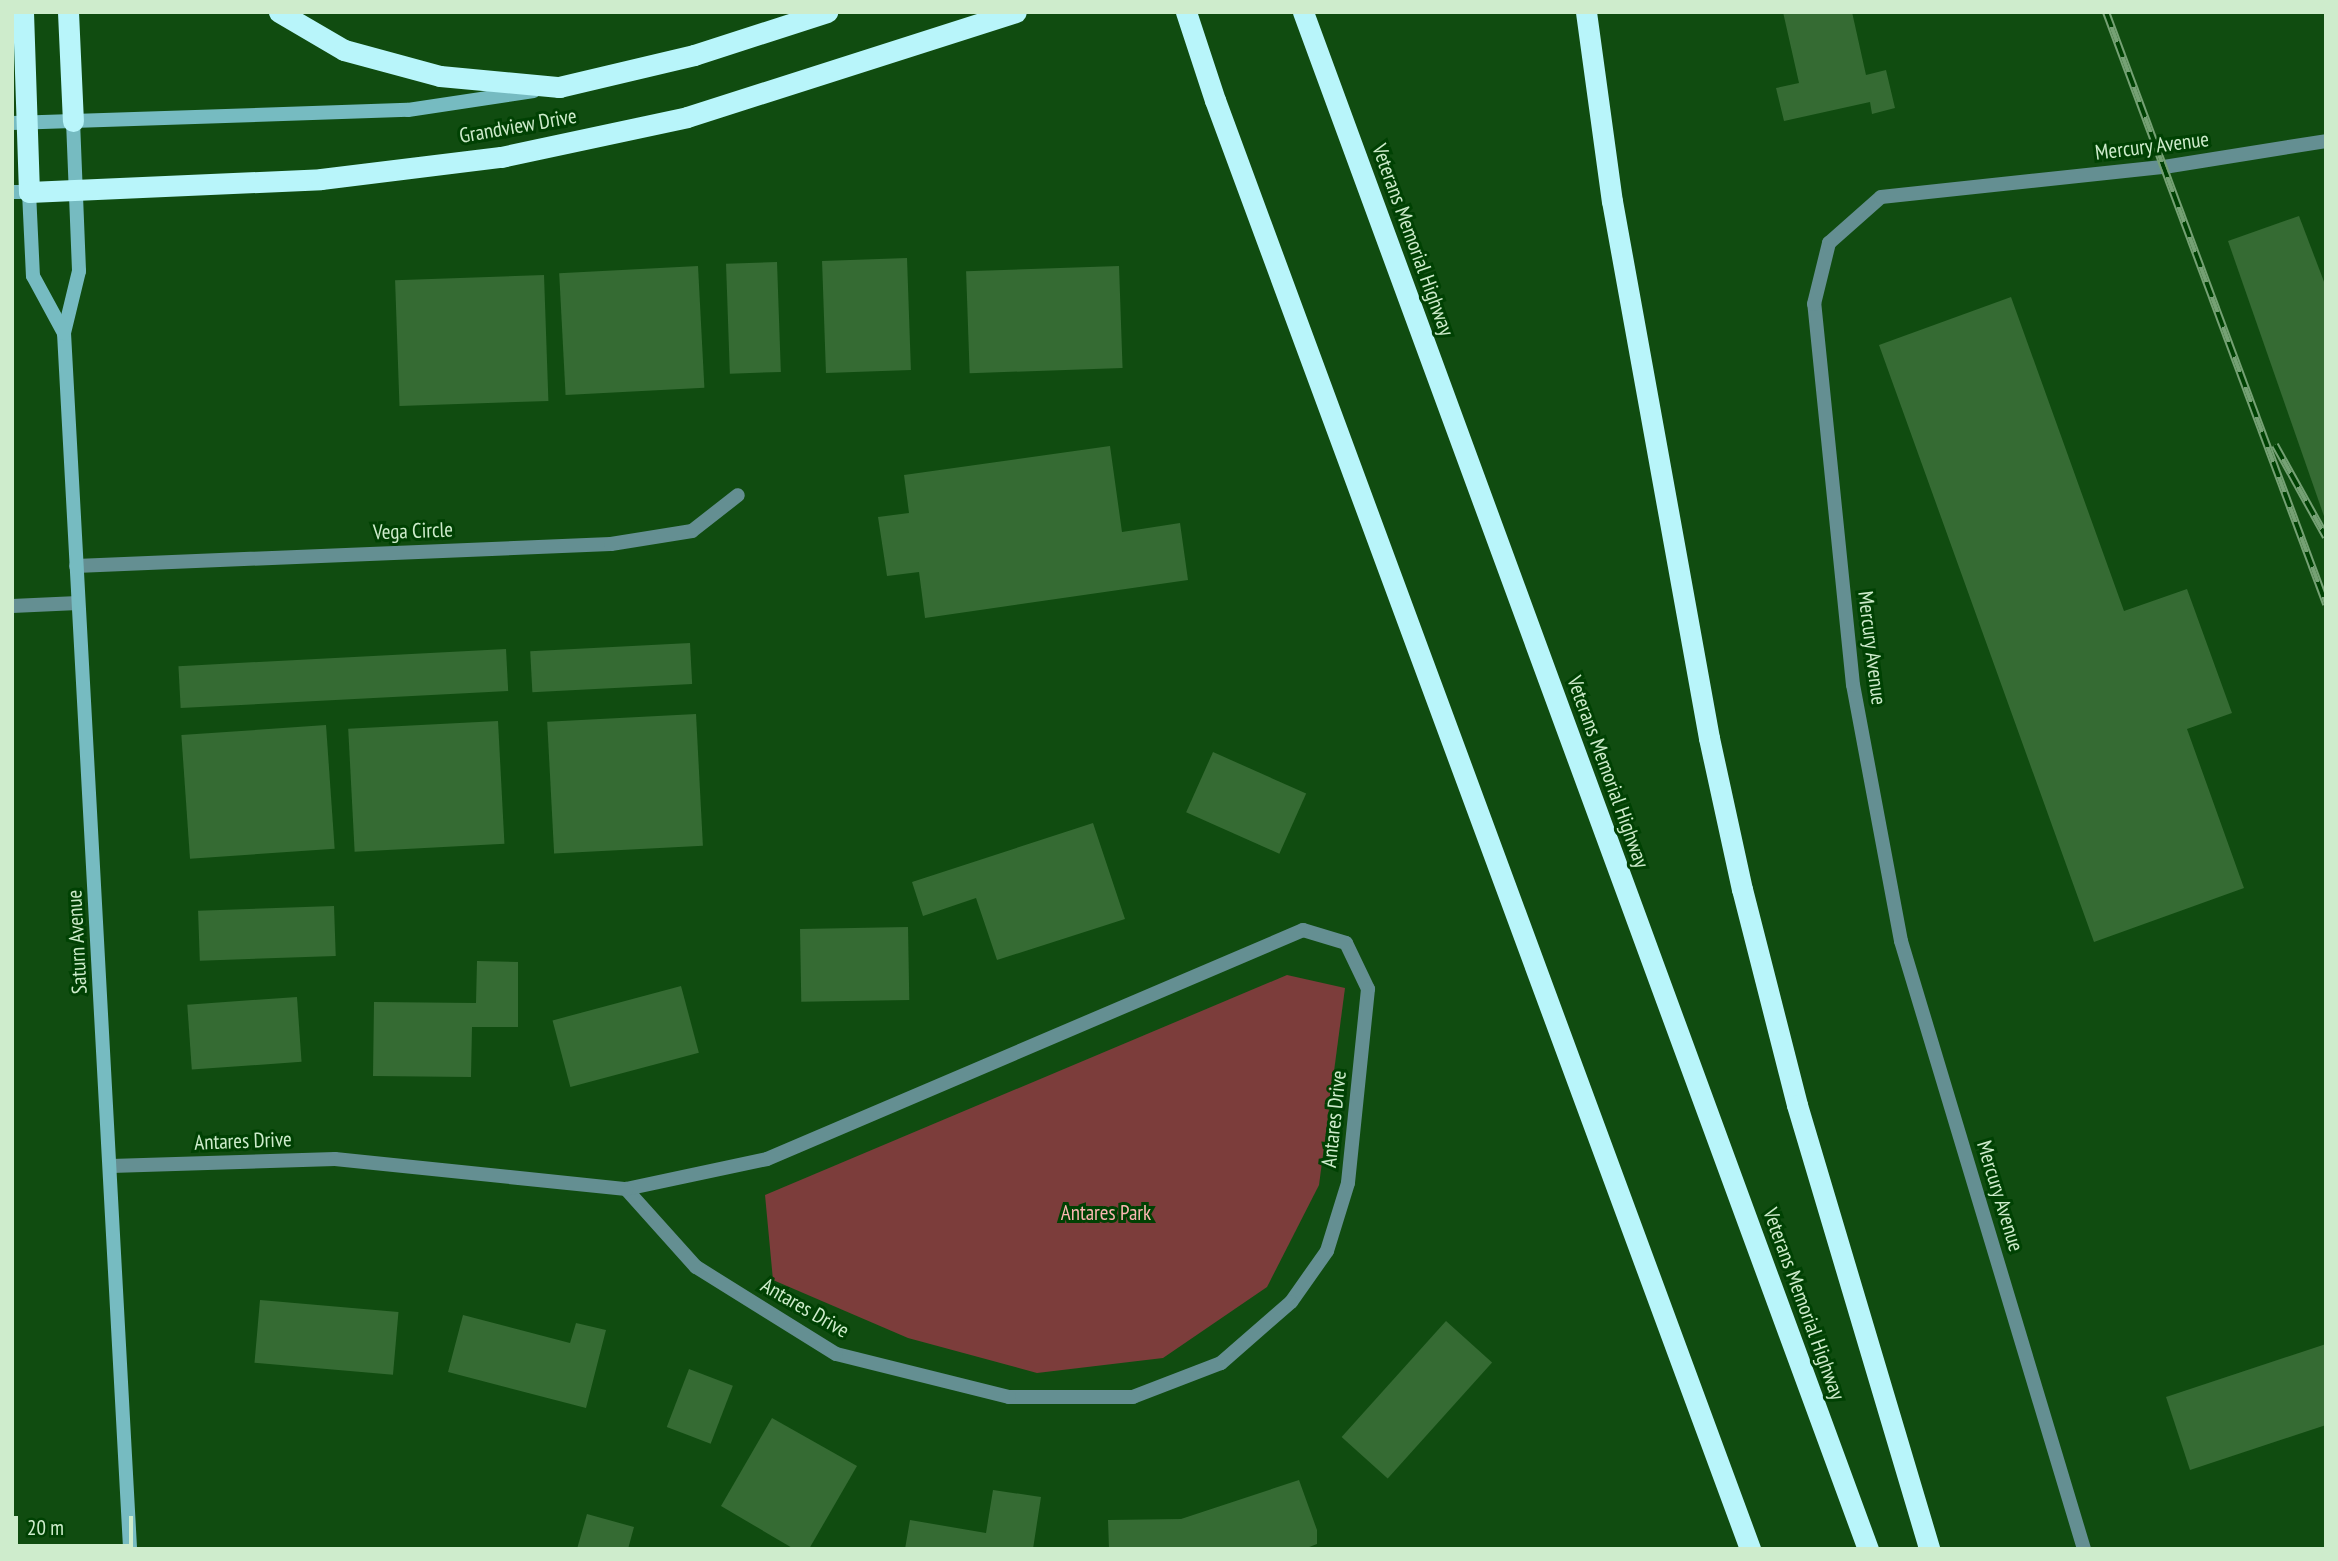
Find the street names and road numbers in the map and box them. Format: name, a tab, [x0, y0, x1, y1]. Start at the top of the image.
street label: Grandview Drive	[457, 103, 579, 149]
street label: Mercury Avenue	[2093, 126, 2211, 166]
street label: Veterans Memorial Highway	[1367, 141, 1459, 339]
street label: Vega Circle	[373, 517, 453, 545]
street label: Mercury Avenue	[1852, 589, 1892, 707]
street label: Veterans Memorial Highway	[1562, 673, 1654, 871]
street label: Saturn Avenue	[62, 889, 92, 995]
street label: Antares Drive	[1316, 1069, 1352, 1169]
street label: Antares Drive	[194, 1127, 292, 1155]
street label: Mercury Avenue	[1971, 1137, 2029, 1255]
street label: Veterans Memorial Highway	[1758, 1205, 1850, 1403]
street label: Antares Drive	[756, 1273, 854, 1343]

